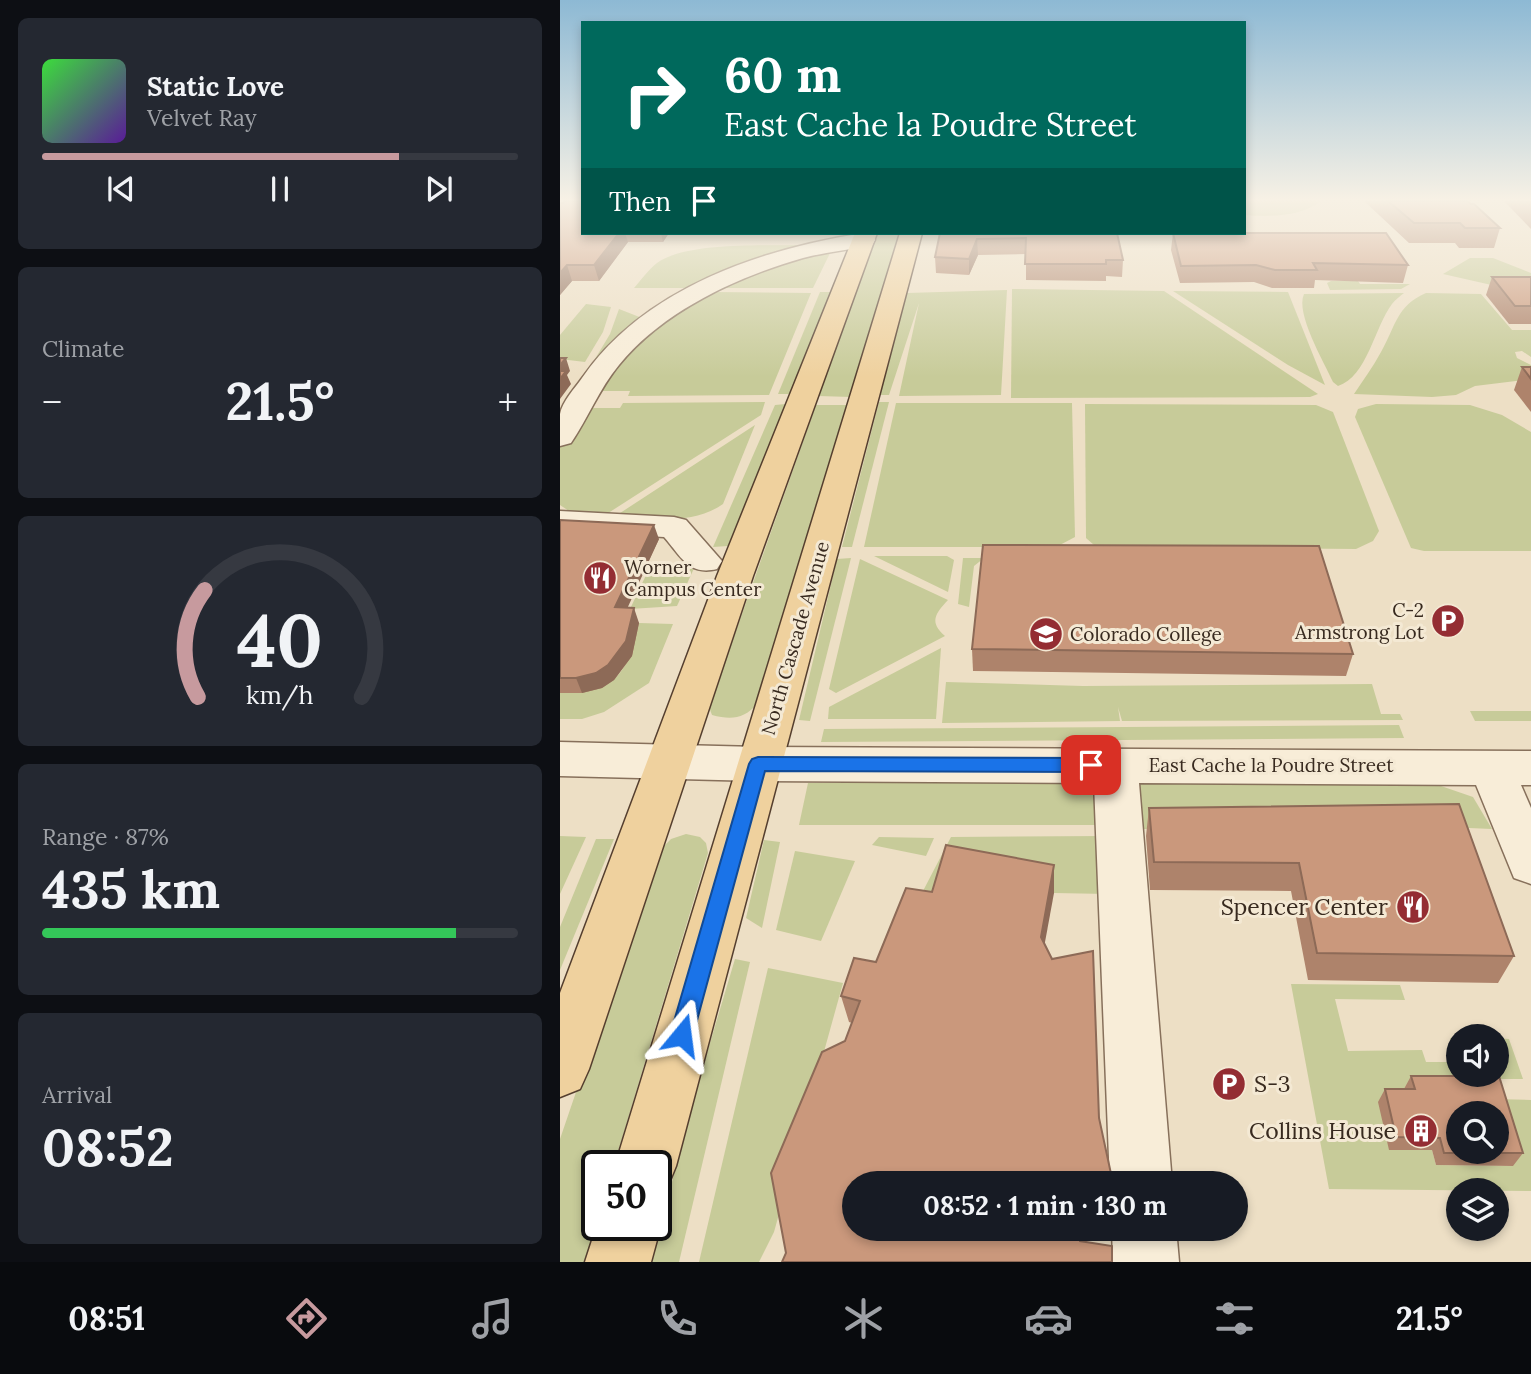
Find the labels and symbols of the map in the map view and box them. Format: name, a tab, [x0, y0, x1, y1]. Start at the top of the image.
street label: North Cascade Avenue	[756, 538, 834, 738]
place label: Worner Campus Center	[624, 555, 762, 601]
restaurant icon: Worner Campus Center	[581, 559, 619, 597]
place label: C-2 Armstrong Lot	[1294, 598, 1425, 644]
parking icon: C-2 Armstrong Lot	[1429, 602, 1467, 640]
school or university icon: Colorado College	[1027, 615, 1065, 653]
place label: Colorado College	[1070, 622, 1222, 646]
pin	[1061, 735, 1121, 795]
street label: East Cache la Poudre Street	[1148, 753, 1394, 777]
restaurant icon: Spencer Center	[1394, 888, 1432, 926]
place label: Spencer Center	[1221, 892, 1388, 921]
position arrow	[645, 998, 719, 1072]
parking icon: S-3	[1210, 1065, 1248, 1103]
place label: S-3	[1254, 1069, 1291, 1098]
building icon: Collins House	[1402, 1112, 1440, 1150]
place label: Collins House	[1249, 1116, 1396, 1145]
speed limit sign: 50	[581, 1150, 672, 1241]

